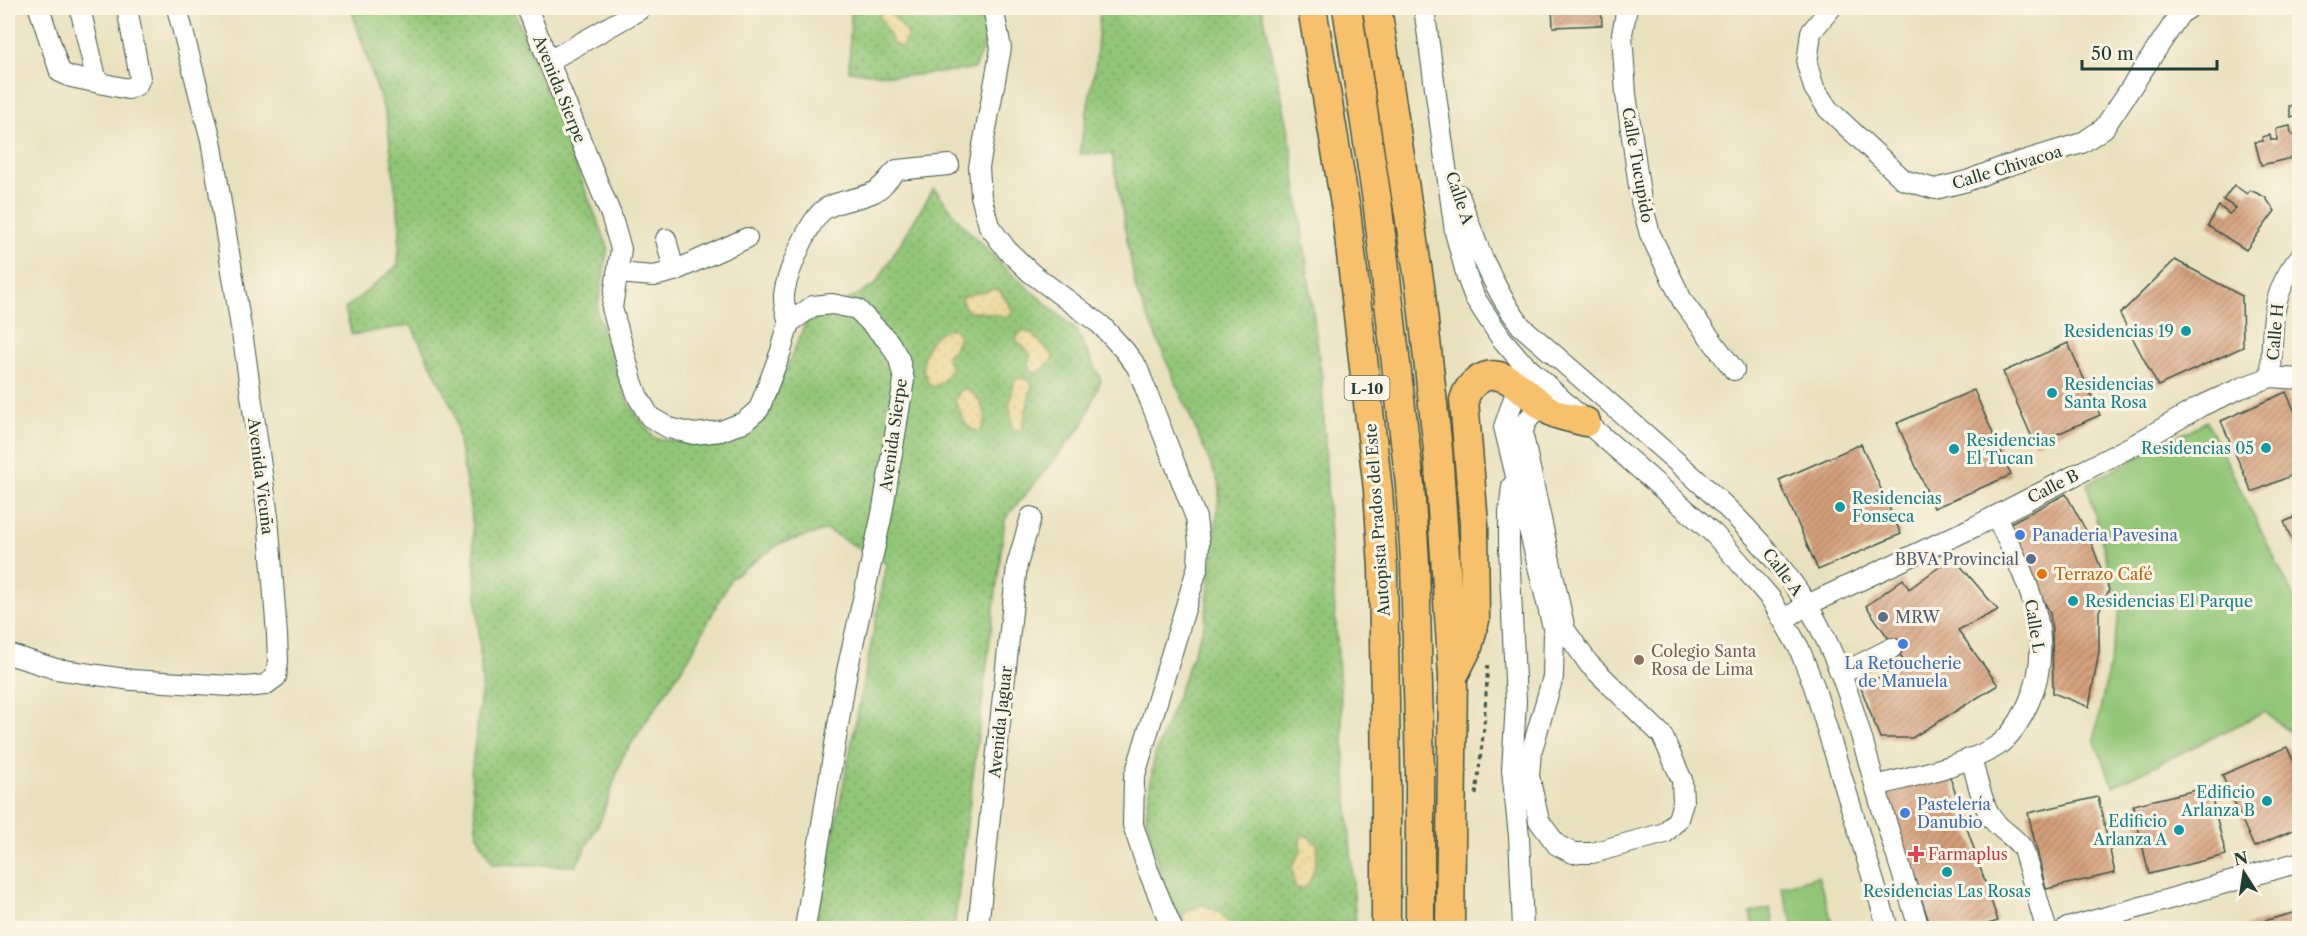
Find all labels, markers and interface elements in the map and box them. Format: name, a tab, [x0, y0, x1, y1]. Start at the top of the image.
street label: Avenida Sierpe	[529, 31, 591, 146]
scale bar	[2082, 33, 2217, 71]
text: 50 m	[2091, 43, 2134, 65]
street label: Calle Tucupido	[1618, 106, 1658, 224]
street label: Calle Chivacoa	[1950, 141, 2065, 193]
street label: Calle A	[1442, 169, 1479, 228]
street label: Calle H	[2263, 303, 2287, 361]
place label: Residencias 19	[2064, 321, 2174, 341]
marker: Residencias 19	[2179, 324, 2193, 338]
place label: Residencias Santa Rosa	[2064, 374, 2154, 412]
road number: L-10	[1344, 376, 1390, 400]
street label: Avenida Sierpe	[875, 377, 911, 494]
marker: Residencias Santa Rosa	[2045, 386, 2059, 400]
street label: Avenida Vicuña	[244, 415, 278, 536]
street label: Autopista Prados del Este	[1360, 423, 1394, 618]
place label: Residencias El Tucan	[1966, 430, 2056, 468]
place label: Residencias 05	[2141, 438, 2254, 458]
marker: Residencias 05	[2259, 441, 2273, 455]
marker: Residencias El Tucan	[1947, 442, 1961, 456]
street label: Calle B	[2024, 465, 2082, 507]
place label: Residencias Fonseca	[1852, 488, 1942, 526]
marker: Residencias Fonseca	[1833, 500, 1847, 514]
place label: Panaderia Pavesina	[2032, 525, 2178, 545]
marker: Panaderia Pavesina	[2013, 528, 2027, 542]
street label: Calle A	[1759, 544, 1808, 601]
place label: BBVA Provincial	[1895, 549, 2019, 569]
marker: BBVA Provincial	[2024, 552, 2038, 566]
place label: Terrazo Café	[2054, 564, 2153, 584]
marker: Terrazo Café	[2035, 567, 2049, 581]
place label: Residencias El Parque	[2085, 591, 2253, 611]
marker: Residencias El Parque	[2066, 594, 2080, 608]
street label: Calle L	[2021, 598, 2049, 655]
place label: MRW	[1895, 607, 1940, 627]
marker: MRW	[1876, 610, 1890, 624]
marker: La Retoucherie de Manuela	[1896, 637, 1910, 651]
place label: Colegio Santa Rosa de Lima	[1651, 641, 1757, 679]
marker: Colegio Santa Rosa de Lima	[1632, 653, 1646, 667]
place label: La Retoucherie de Manuela	[1845, 653, 1961, 691]
street label: Avenida Jaguar	[984, 665, 1016, 780]
place label: Edificio Arlanza B	[2180, 782, 2255, 820]
place label: Pastelería Danubio	[1917, 794, 1992, 832]
marker: Edificio Arlanza B	[2260, 794, 2274, 808]
marker: Pastelería Danubio	[1898, 806, 1912, 820]
place label: Edificio Arlanza A	[2092, 811, 2168, 849]
marker: Edificio Arlanza A	[2172, 823, 2186, 837]
north arrow	[2214, 843, 2274, 903]
place label: Farmaplus	[1928, 844, 2008, 864]
marker: Farmaplus	[1909, 847, 1923, 861]
text: N	[2232, 847, 2250, 870]
marker: Residencias Las Rosas	[1940, 865, 1954, 879]
place label: Residencias Las Rosas	[1863, 881, 2031, 901]

